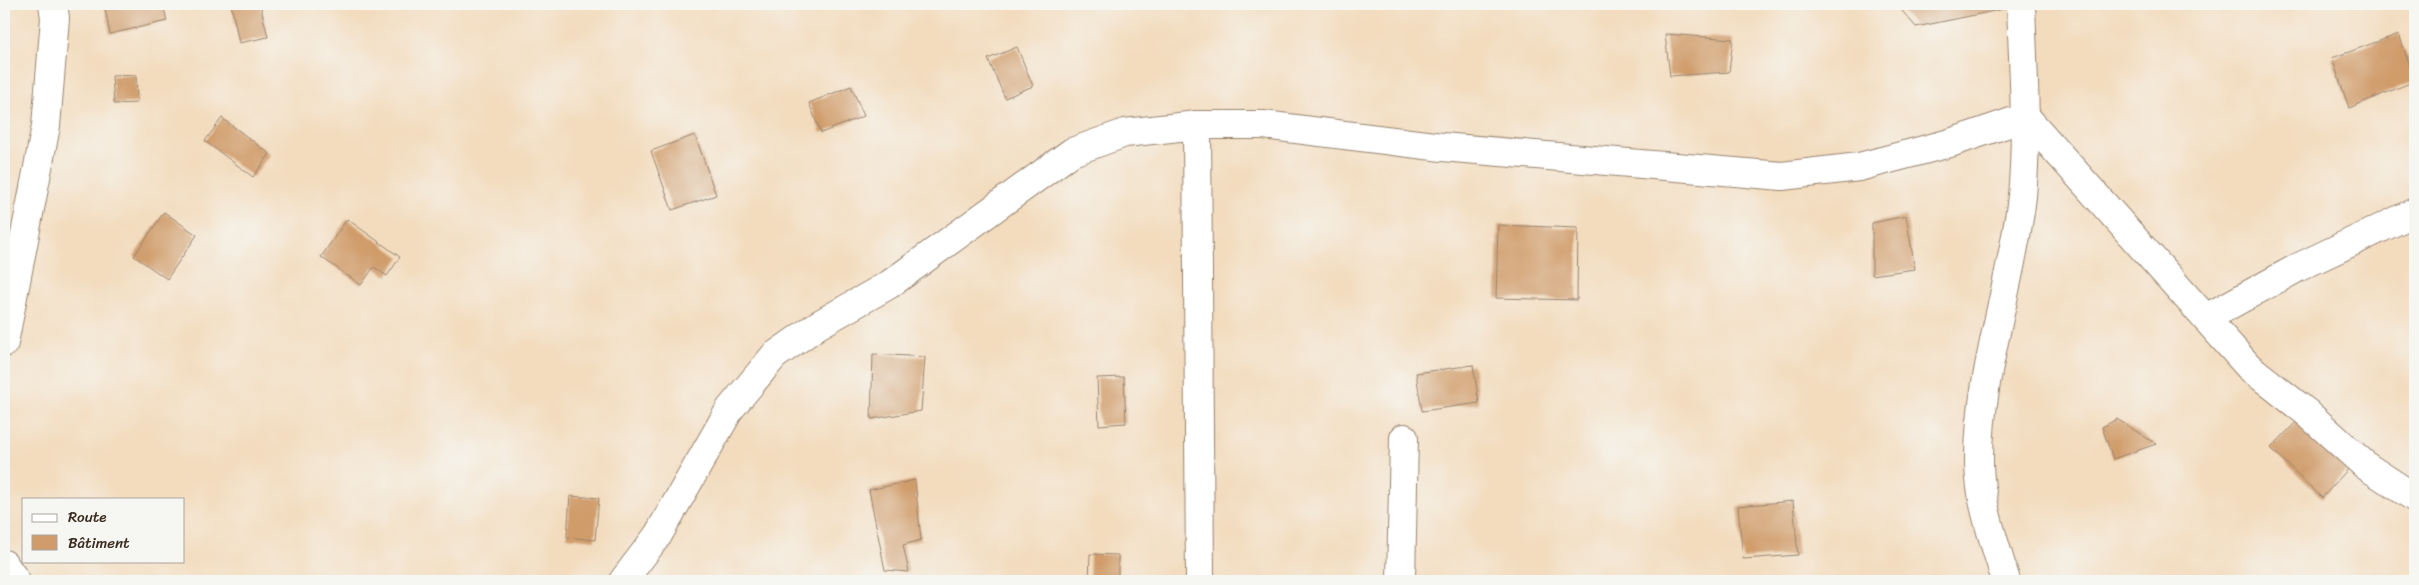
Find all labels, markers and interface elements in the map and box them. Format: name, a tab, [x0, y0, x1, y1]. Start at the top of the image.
legend	[22, 498, 185, 562]
text: Route	[68, 504, 107, 530]
text: Bâtiment	[68, 530, 130, 556]

